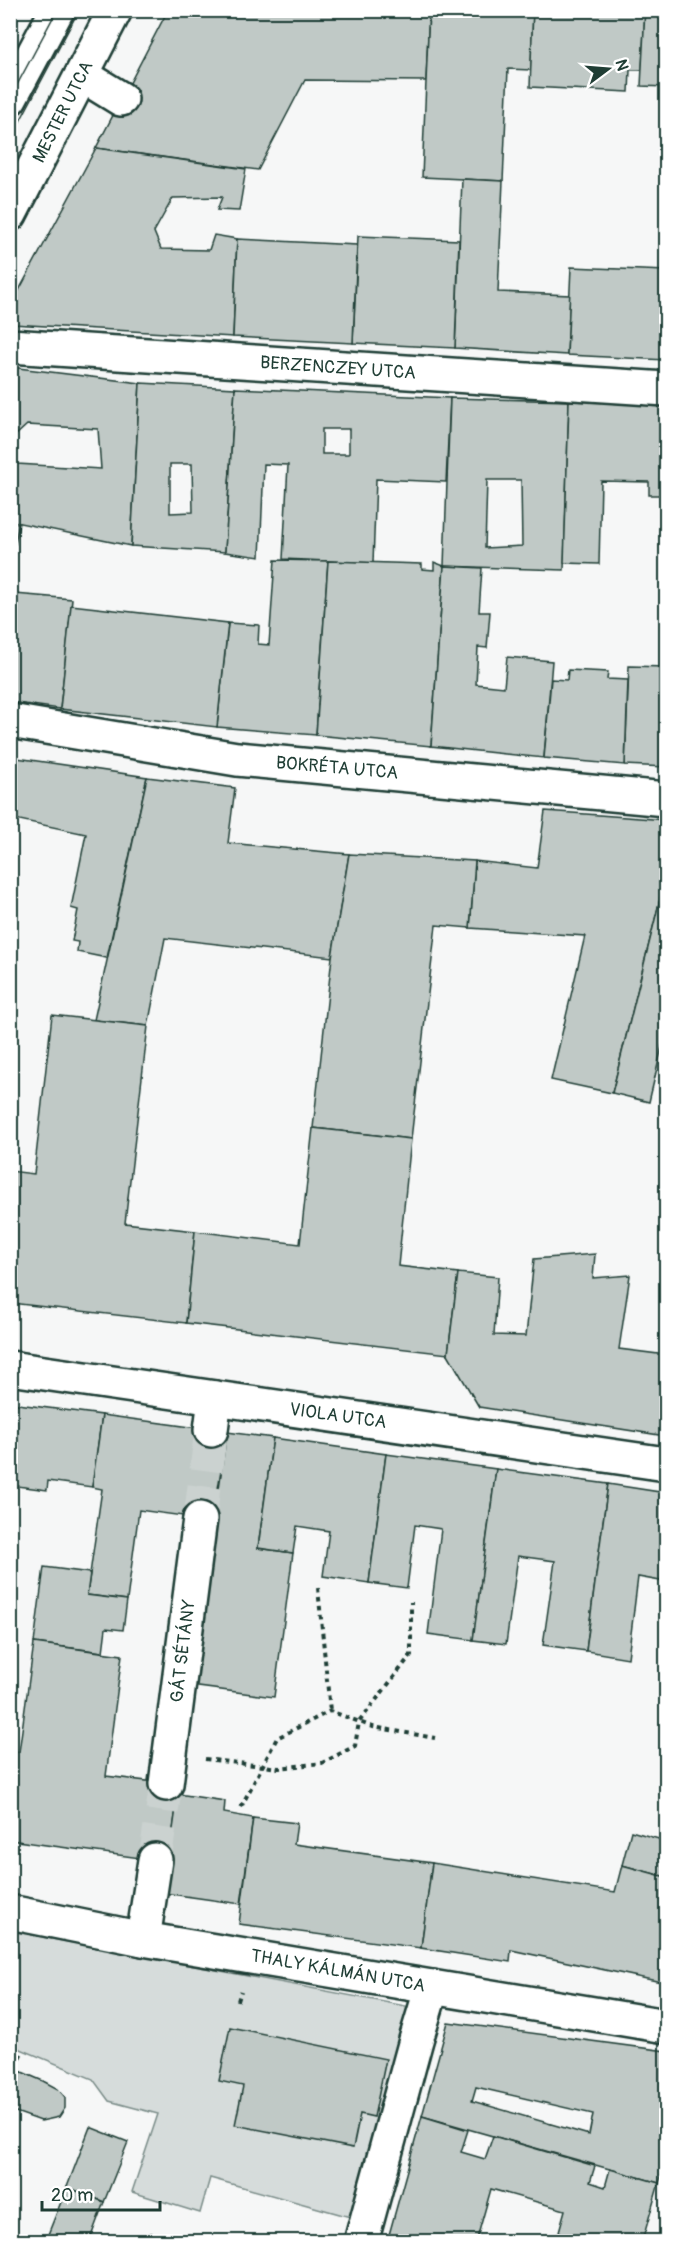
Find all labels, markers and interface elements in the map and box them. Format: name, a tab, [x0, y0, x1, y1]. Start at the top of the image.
north arrow	[578, 39, 638, 99]
street label: MESTER UTCA	[28, 57, 99, 167]
text: N	[610, 57, 633, 73]
street label: BERZENCZEY UTCA	[259, 351, 417, 385]
street label: BOKRÉTA UTCA	[275, 751, 399, 785]
street label: VIOLA UTCA	[288, 1398, 388, 1434]
street label: GÁT SÉTÁNY	[165, 1598, 201, 1704]
street label: THALY KÁLMÁN UTCA	[249, 1944, 427, 1998]
scale bar	[42, 2174, 160, 2212]
text: 20 m	[51, 2184, 93, 2207]

